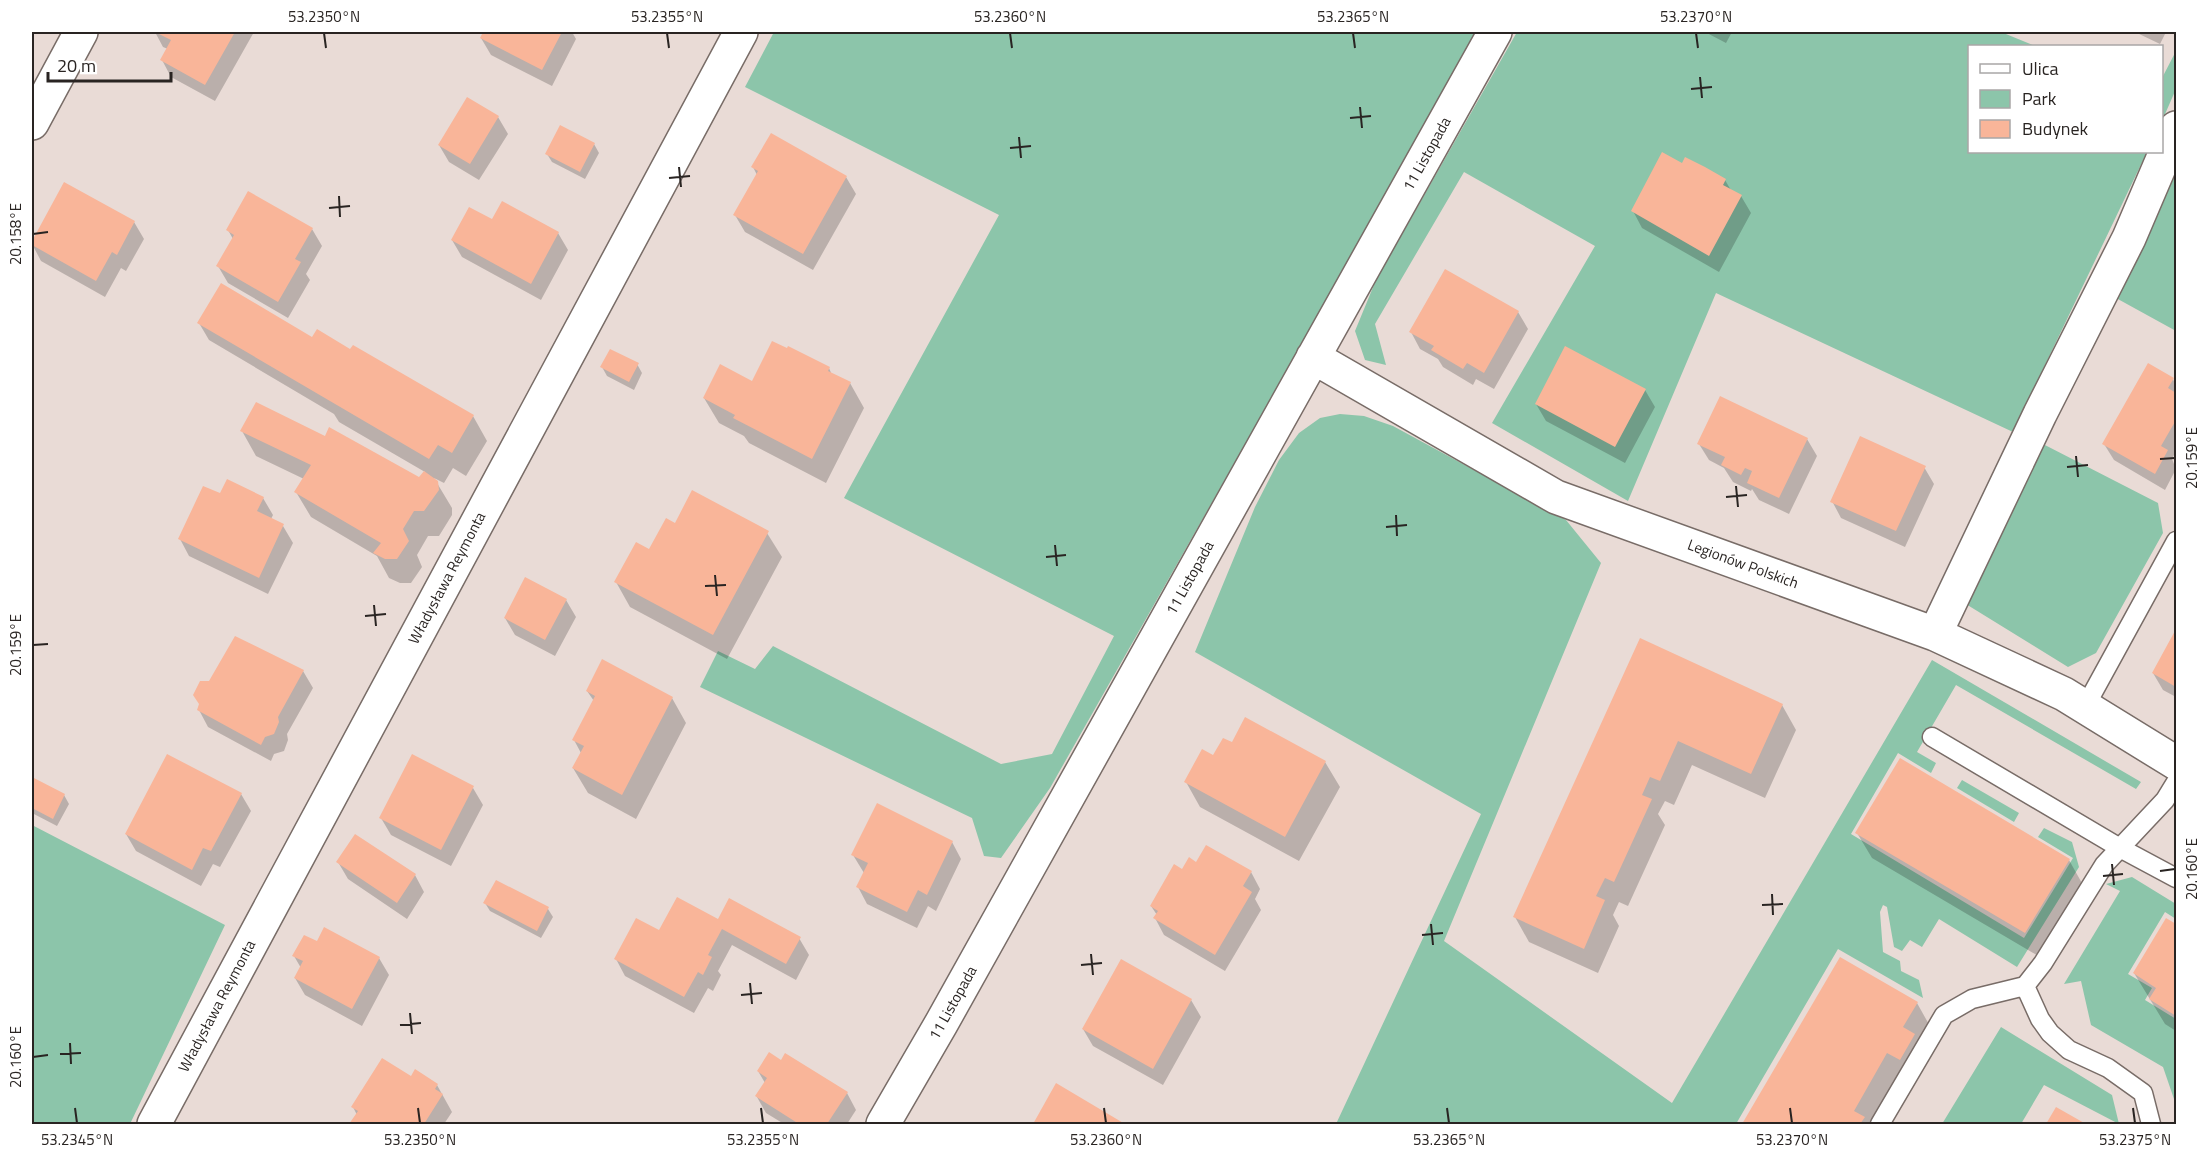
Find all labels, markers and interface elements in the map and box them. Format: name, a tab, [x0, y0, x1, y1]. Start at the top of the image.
text: 53.2350°N	[288, 5, 360, 28]
text: 53.2355°N	[631, 5, 703, 28]
text: 53.2360°N	[974, 5, 1046, 28]
text: 53.2365°N	[1317, 5, 1389, 28]
text: 53.2370°N	[1660, 5, 1732, 28]
scale bar	[48, 45, 171, 83]
legend	[1968, 45, 2163, 153]
text: 20 m	[57, 52, 96, 79]
text: Ulica	[2022, 55, 2059, 82]
text: Park	[2022, 85, 2057, 112]
street label: 11 Listopada	[1397, 112, 1457, 195]
text: Budynek	[2022, 115, 2089, 142]
text: 20.158°E	[4, 203, 27, 265]
text: 20.159°E	[2180, 427, 2203, 489]
street label: Władysława Reymonta	[402, 507, 491, 648]
street label: Legionów Polskich	[1685, 533, 1802, 594]
street label: 11 Listopada	[1160, 536, 1220, 619]
text: 20.159°E	[4, 614, 27, 676]
text: 20.160°E	[2180, 838, 2203, 900]
street label: Władysława Reymonta	[172, 935, 261, 1076]
street label: 11 Listopada	[923, 961, 983, 1044]
text: 20.160°E	[4, 1026, 27, 1088]
text: 53.2345°N	[41, 1128, 113, 1151]
text: 53.2350°N	[384, 1128, 456, 1151]
text: 53.2355°N	[727, 1128, 799, 1151]
text: 53.2360°N	[1070, 1128, 1142, 1151]
text: 53.2365°N	[1413, 1128, 1485, 1151]
text: 53.2370°N	[1756, 1128, 1828, 1151]
text: 53.2375°N	[2099, 1128, 2171, 1151]

